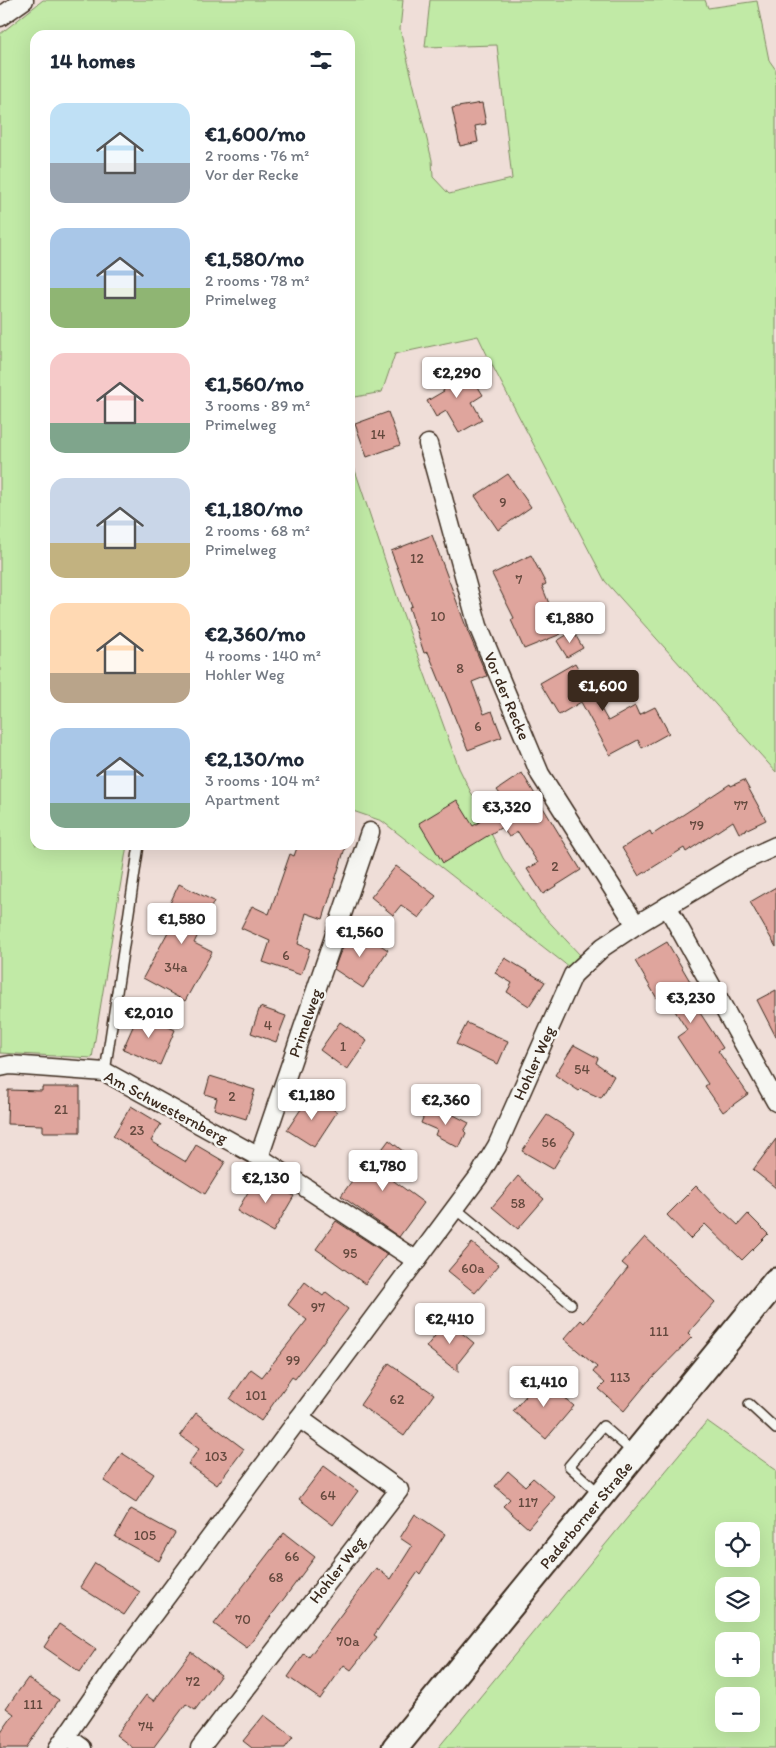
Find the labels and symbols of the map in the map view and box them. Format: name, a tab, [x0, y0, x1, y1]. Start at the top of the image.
pin: €2,290	[416, 356, 498, 399]
house number: 14	[371, 426, 386, 443]
house number: 9	[499, 494, 507, 511]
house number: 12	[410, 550, 425, 567]
house number: 7	[516, 571, 523, 588]
pin: €1,880	[529, 602, 611, 644]
house number: 10	[430, 608, 446, 625]
street label: Vor der Recke	[480, 649, 534, 743]
house number: 8	[456, 660, 464, 677]
pin: €1,600	[562, 670, 644, 712]
house number: 6	[474, 718, 482, 735]
pin: €3,320	[466, 790, 548, 833]
house number: 77	[734, 797, 748, 814]
house number: 79	[690, 817, 704, 834]
house number: 2	[551, 858, 559, 875]
pin: €1,580	[141, 902, 223, 945]
pin: €1,560	[319, 916, 401, 958]
house number: 6	[282, 947, 290, 964]
house number: 34a	[164, 959, 188, 976]
pin: €3,230	[650, 982, 732, 1024]
street label: Primelweg	[284, 985, 326, 1060]
pin: €2,010	[108, 996, 190, 1039]
house number: 4	[264, 1017, 273, 1034]
street label: Hohler Weg	[509, 1022, 559, 1103]
house number: 1	[340, 1038, 347, 1055]
house number: 54	[574, 1061, 590, 1078]
street label: Am Schwesternberg	[101, 1067, 232, 1148]
pin: €1,180	[271, 1078, 353, 1121]
pin: €2,360	[405, 1084, 487, 1126]
house number: 2	[228, 1088, 236, 1105]
house number: 21	[54, 1101, 68, 1118]
house number: 23	[130, 1122, 145, 1139]
house number: 56	[542, 1134, 556, 1151]
pin: €1,780	[342, 1150, 424, 1192]
pin: €2,130	[225, 1162, 307, 1204]
house number: 58	[510, 1195, 526, 1212]
house number: 95	[343, 1245, 357, 1262]
house number: 60a	[461, 1260, 485, 1277]
house number: 97	[311, 1299, 325, 1316]
pin: €2,410	[409, 1302, 491, 1345]
house number: 111	[649, 1323, 669, 1340]
house number: 99	[286, 1352, 300, 1369]
pin: €1,410	[503, 1366, 585, 1408]
house number: 113	[610, 1369, 631, 1386]
house number: 101	[245, 1387, 267, 1404]
house number: 62	[390, 1391, 405, 1408]
house number: 103	[205, 1448, 228, 1465]
street label: Paderborner Straße	[535, 1457, 637, 1573]
house number: 64	[320, 1487, 336, 1504]
house number: 117	[518, 1494, 538, 1511]
house number: 105	[134, 1527, 156, 1544]
street label: Hohler Weg	[305, 1532, 369, 1607]
house number: 66	[285, 1548, 299, 1565]
house number: 68	[268, 1569, 284, 1586]
house number: 70	[235, 1611, 251, 1628]
house number: 70a	[337, 1633, 360, 1650]
house number: 72	[186, 1673, 201, 1690]
house number: 111	[23, 1696, 43, 1713]
house number: 74	[138, 1718, 154, 1735]

